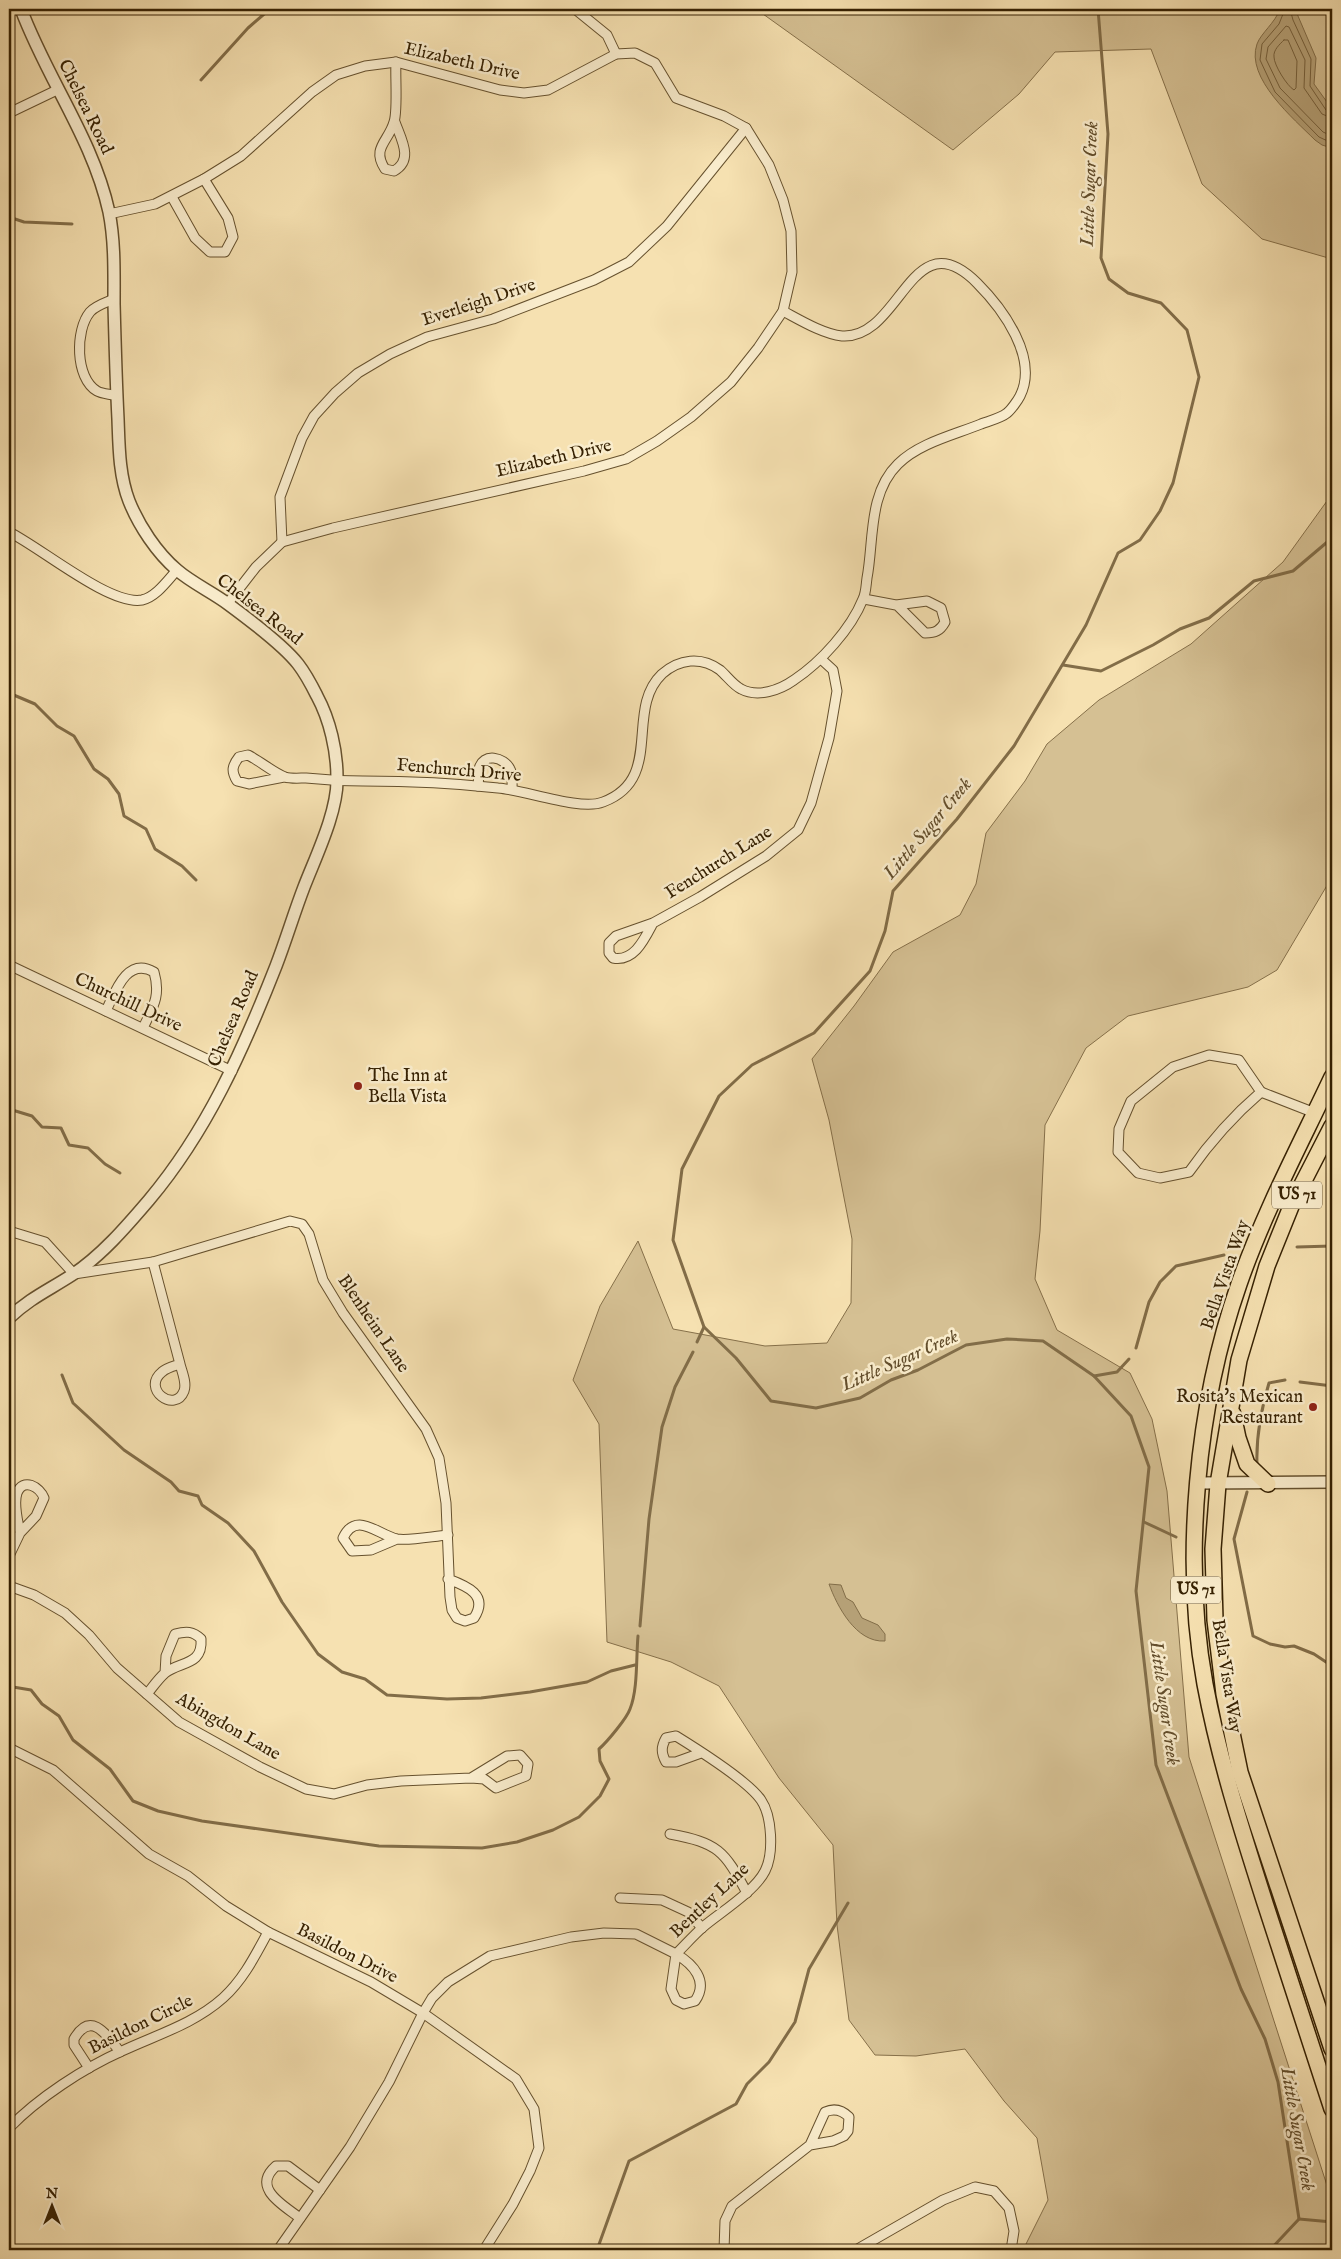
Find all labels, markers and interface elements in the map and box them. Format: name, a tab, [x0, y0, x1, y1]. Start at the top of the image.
street label: Elizabeth Drive	[402, 38, 522, 86]
street label: Chelsea Road	[52, 56, 118, 158]
water label: Little Sugar Creek	[1076, 121, 1104, 248]
street label: Everleigh Drive	[419, 274, 539, 332]
street label: Elizabeth Drive	[494, 435, 614, 483]
street label: Chelsea Road	[212, 569, 307, 651]
street label: Fenchurch Drive	[396, 754, 522, 788]
water label: Little Sugar Creek	[878, 773, 978, 885]
street label: Fenchurch Lane	[661, 821, 777, 905]
street label: Chelsea Road	[203, 967, 265, 1071]
street label: Churchill Drive	[71, 968, 185, 1038]
place label: The Inn at Bella Vista	[368, 1065, 448, 1109]
marker: The Inn at Bella Vista	[352, 1080, 364, 1092]
road number: US 71	[1272, 1182, 1322, 1208]
street label: Bella Vista Way	[1196, 1217, 1256, 1333]
street label: Blenheim Lane	[332, 1271, 414, 1377]
water label: Little Sugar Creek	[837, 1324, 962, 1398]
place label: Rosita's Mexican Restaurant	[1176, 1386, 1303, 1430]
marker: Rosita's Mexican Restaurant	[1307, 1401, 1319, 1413]
road number: US 71	[1171, 1576, 1221, 1604]
street label: Bella Vista Way	[1206, 1617, 1246, 1735]
water label: Little Sugar Creek	[1143, 1638, 1185, 1767]
street label: Abingdon Lane	[171, 1687, 284, 1766]
street label: Bentley Lane	[666, 1858, 754, 1944]
street label: Basildon Drive	[293, 1919, 401, 1989]
street label: Basildon Circle	[85, 1990, 197, 2060]
water label: Little Sugar Creek	[1274, 2064, 1320, 2193]
north arrow	[28, 2182, 78, 2232]
text: N	[45, 2185, 58, 2203]

